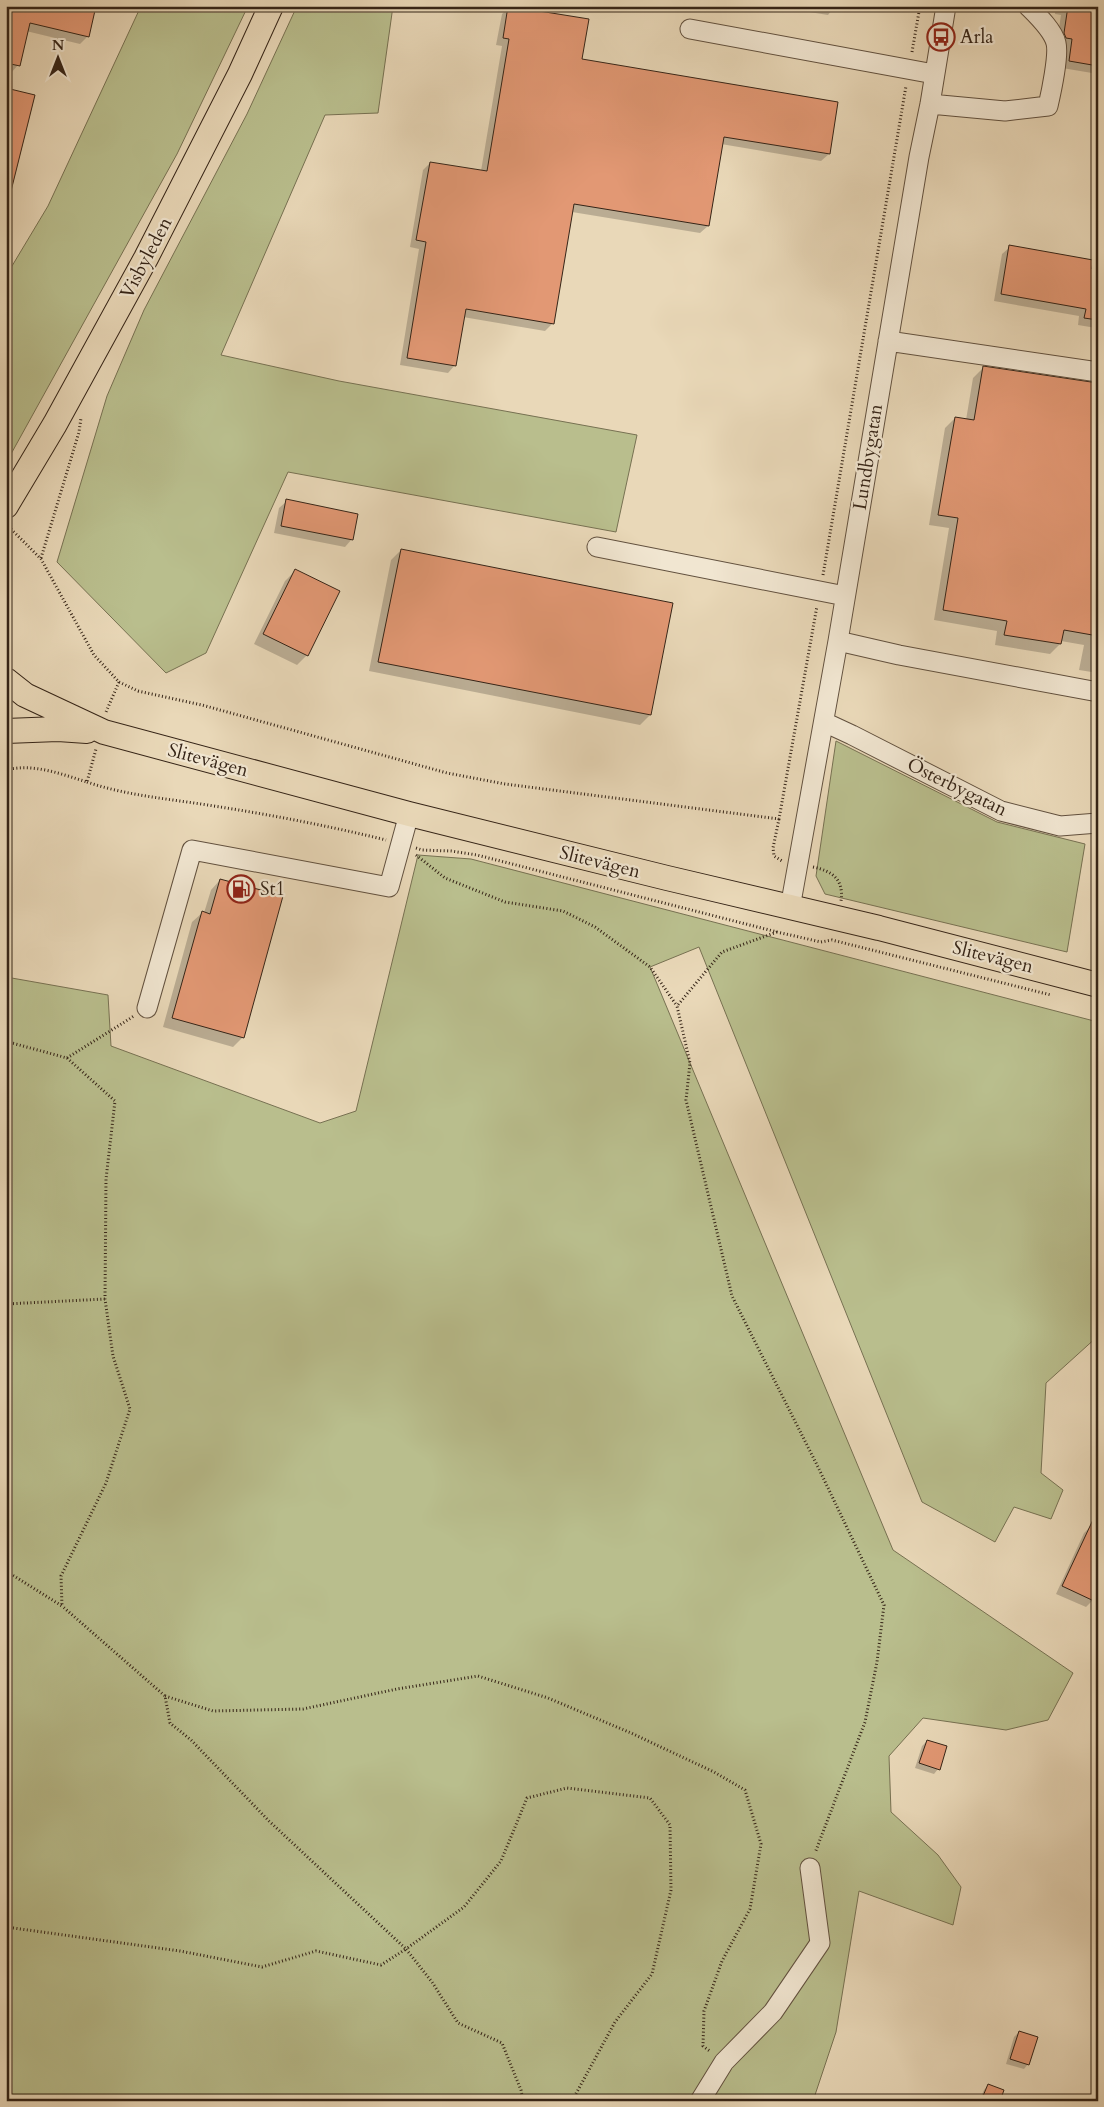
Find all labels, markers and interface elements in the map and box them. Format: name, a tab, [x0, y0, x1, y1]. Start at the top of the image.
bus stop icon: Arla	[926, 22, 956, 52]
place label: Arla	[960, 24, 994, 50]
north arrow	[32, 32, 82, 82]
text: N	[52, 36, 64, 55]
street label: Visbyleden	[114, 212, 178, 303]
street label: Lundbygatan	[847, 402, 889, 512]
street label: Slitevägen	[165, 737, 251, 783]
street label: Österbygatan	[903, 752, 1012, 823]
street label: Slitevägen	[557, 839, 643, 885]
fuel station icon: St1	[226, 874, 256, 904]
place label: St1	[260, 876, 285, 902]
street label: Slitevägen	[950, 934, 1036, 980]

